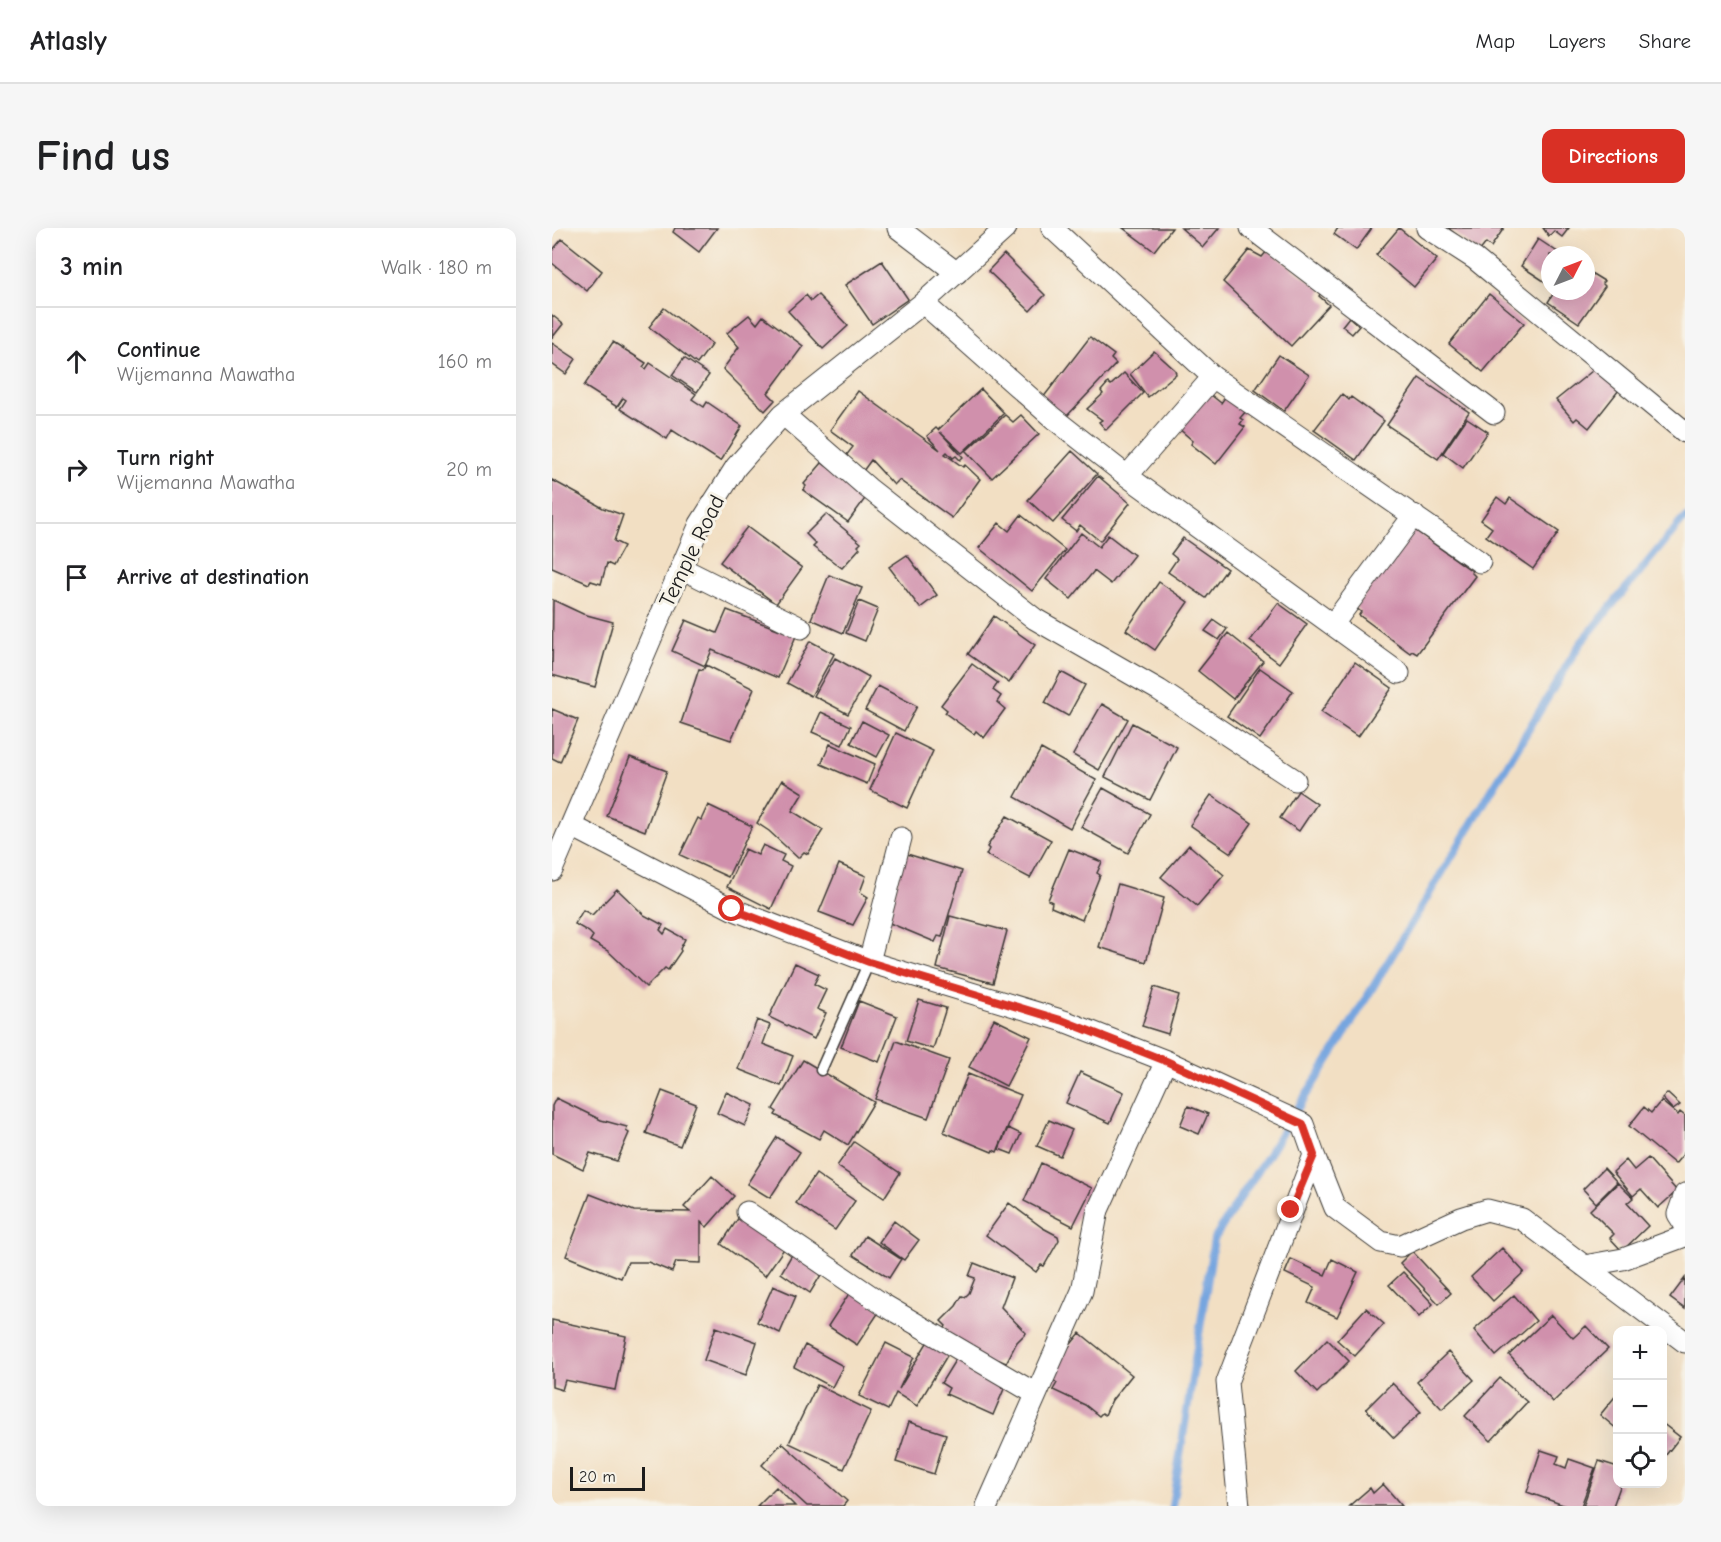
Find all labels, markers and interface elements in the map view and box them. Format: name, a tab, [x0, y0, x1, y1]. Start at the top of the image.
text: Atlasly	[30, 25, 107, 57]
text: Map	[1476, 29, 1515, 53]
text: Layers	[1548, 29, 1606, 53]
text: Share	[1639, 29, 1691, 53]
button: Directions	[1542, 129, 1685, 183]
text: Find us	[36, 132, 170, 181]
north arrow	[1541, 246, 1595, 300]
text: 3 min	[60, 252, 123, 282]
text: Walk · 180 m	[381, 256, 492, 279]
text: Continue	[117, 337, 200, 363]
icon: ahead	[60, 345, 93, 378]
text: 160 m	[438, 350, 492, 373]
text: Wijemanna Mawatha	[117, 363, 295, 386]
text: Turn right	[117, 445, 214, 471]
icon: right	[60, 453, 93, 486]
text: 20 m	[446, 458, 492, 481]
text: Wijemanna Mawatha	[117, 471, 295, 494]
street label: Temple Road	[654, 491, 730, 611]
icon: arrive	[60, 561, 93, 594]
text: Arrive at destination	[117, 564, 309, 590]
route start	[718, 895, 744, 921]
route end	[1277, 1196, 1303, 1222]
map controls	[1613, 1326, 1667, 1488]
button: +	[1613, 1326, 1667, 1380]
button: −	[1613, 1380, 1667, 1434]
button: locate	[1613, 1434, 1667, 1488]
scale bar	[570, 1464, 645, 1492]
text: 20 m	[579, 1468, 616, 1486]

